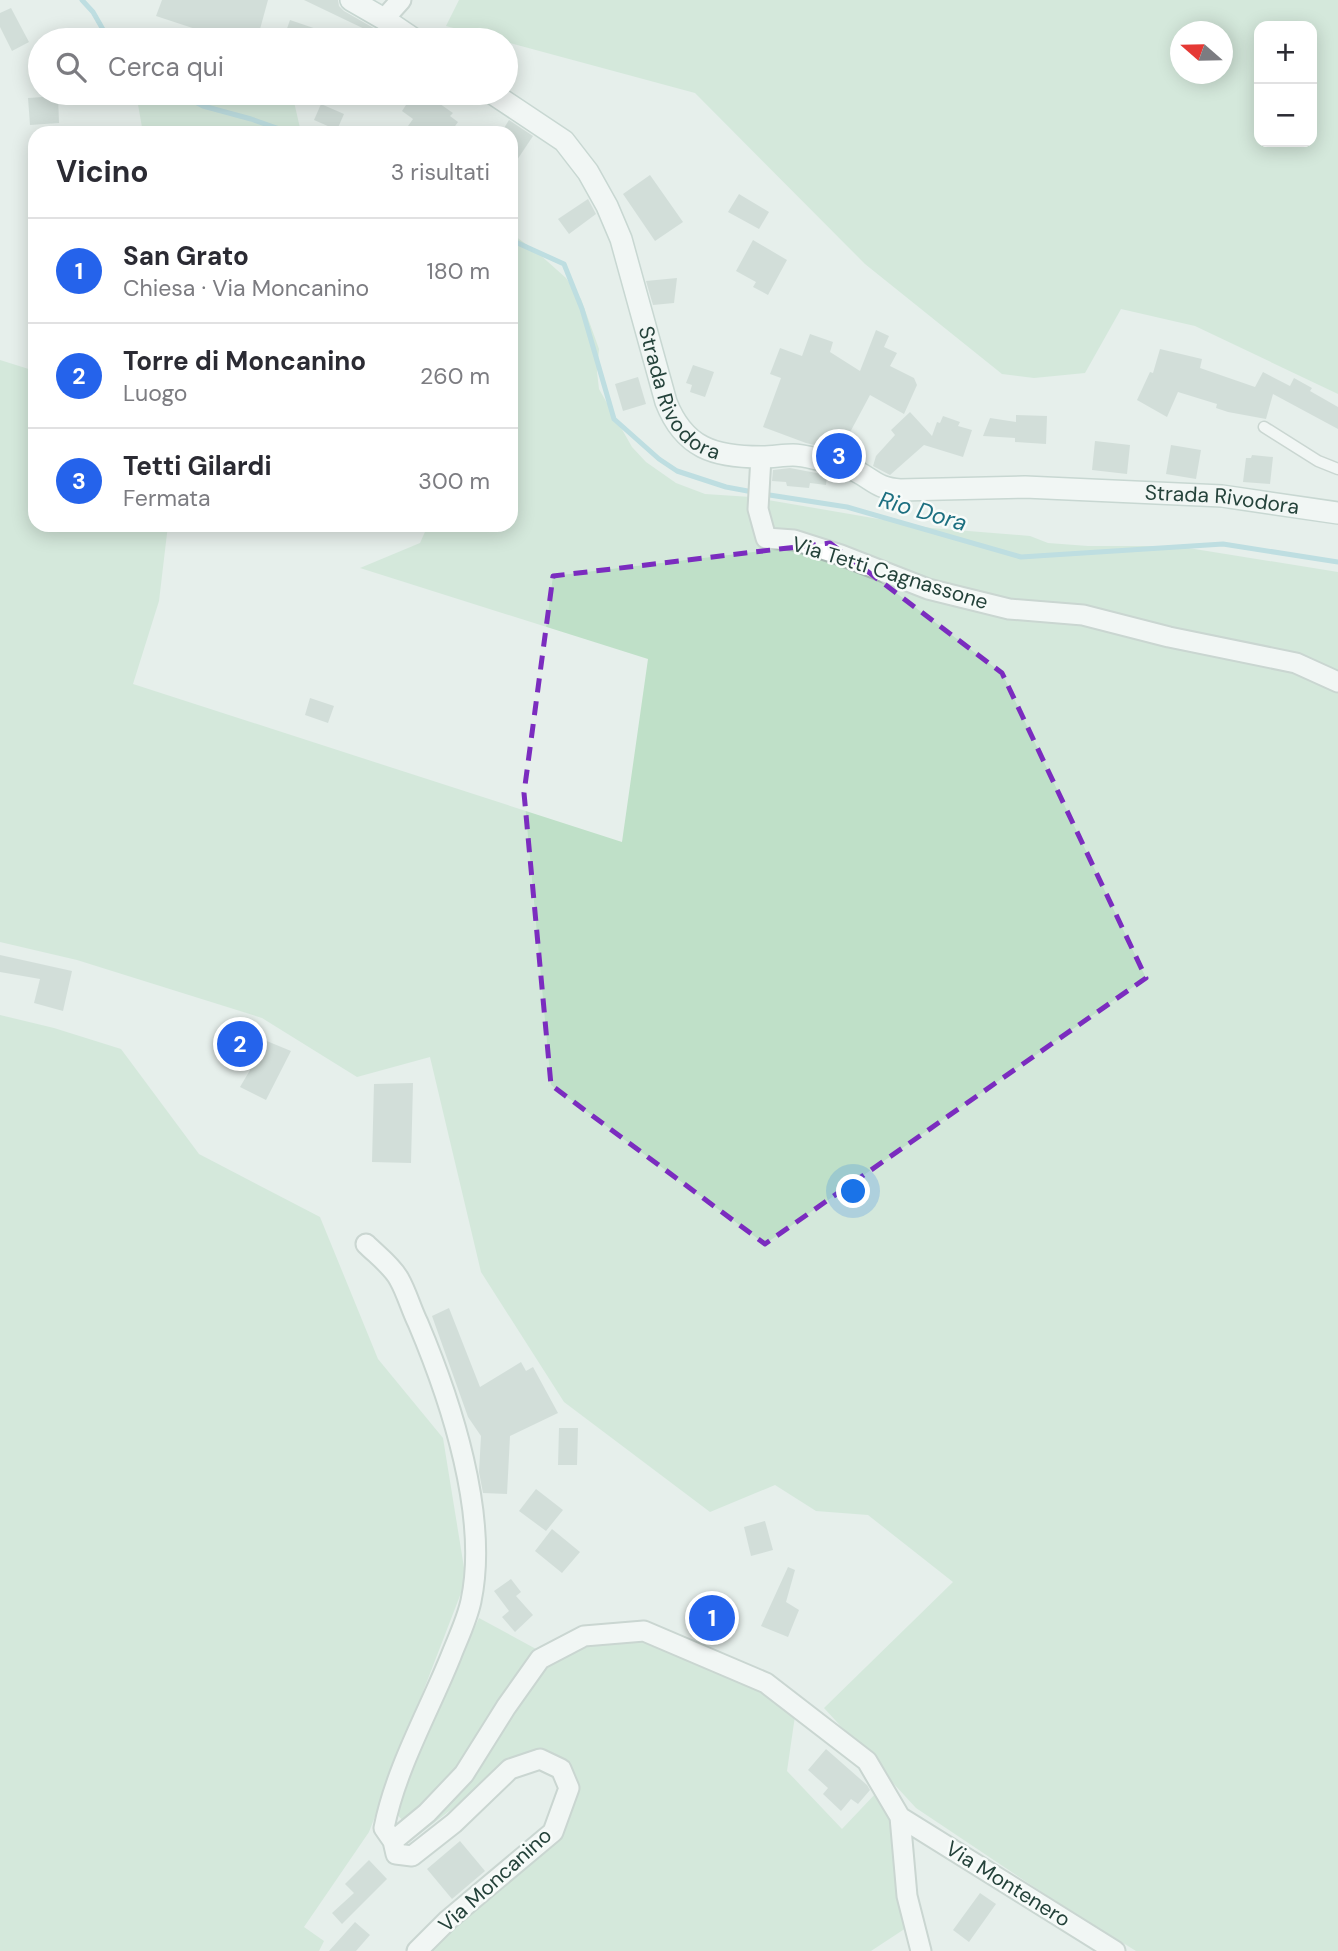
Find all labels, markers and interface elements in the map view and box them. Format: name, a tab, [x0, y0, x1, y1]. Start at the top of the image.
north arrow	[1170, 21, 1233, 84]
map controls	[1254, 21, 1317, 147]
button: +	[1254, 21, 1317, 84]
search box	[28, 28, 518, 105]
icon: search	[52, 48, 90, 86]
text: Cerca qui	[108, 50, 224, 84]
button: −	[1254, 84, 1317, 147]
text: Vicino	[56, 152, 149, 191]
text: 3 risultati	[391, 157, 490, 187]
text: San Grato	[123, 239, 249, 273]
text: 1	[75, 256, 83, 286]
text: 180 m	[426, 256, 490, 286]
text: Chiesa · Via Moncanino	[123, 273, 369, 303]
street label: Strada Rivodora	[632, 323, 724, 466]
text: Torre di Moncanino	[123, 344, 366, 378]
text: 2	[72, 361, 86, 391]
text: 260 m	[420, 361, 490, 391]
text: Luogo	[123, 378, 187, 408]
pin: 3	[816, 430, 862, 482]
text: Tetti Gilardi	[123, 449, 272, 483]
text: 3	[72, 466, 86, 496]
text: 300 m	[418, 466, 490, 496]
street label: Strada Rivodora	[1144, 478, 1301, 521]
text: Fermata	[123, 483, 211, 513]
water label: Rio Dora	[875, 484, 971, 538]
street label: Via Tetti Cagnassone	[788, 530, 992, 616]
pin: 2	[217, 1018, 263, 1070]
your location	[836, 1174, 870, 1208]
pin: 1	[689, 1592, 735, 1644]
street label: Via Moncanino	[432, 1822, 558, 1938]
street label: Via Montenero	[940, 1835, 1076, 1933]

